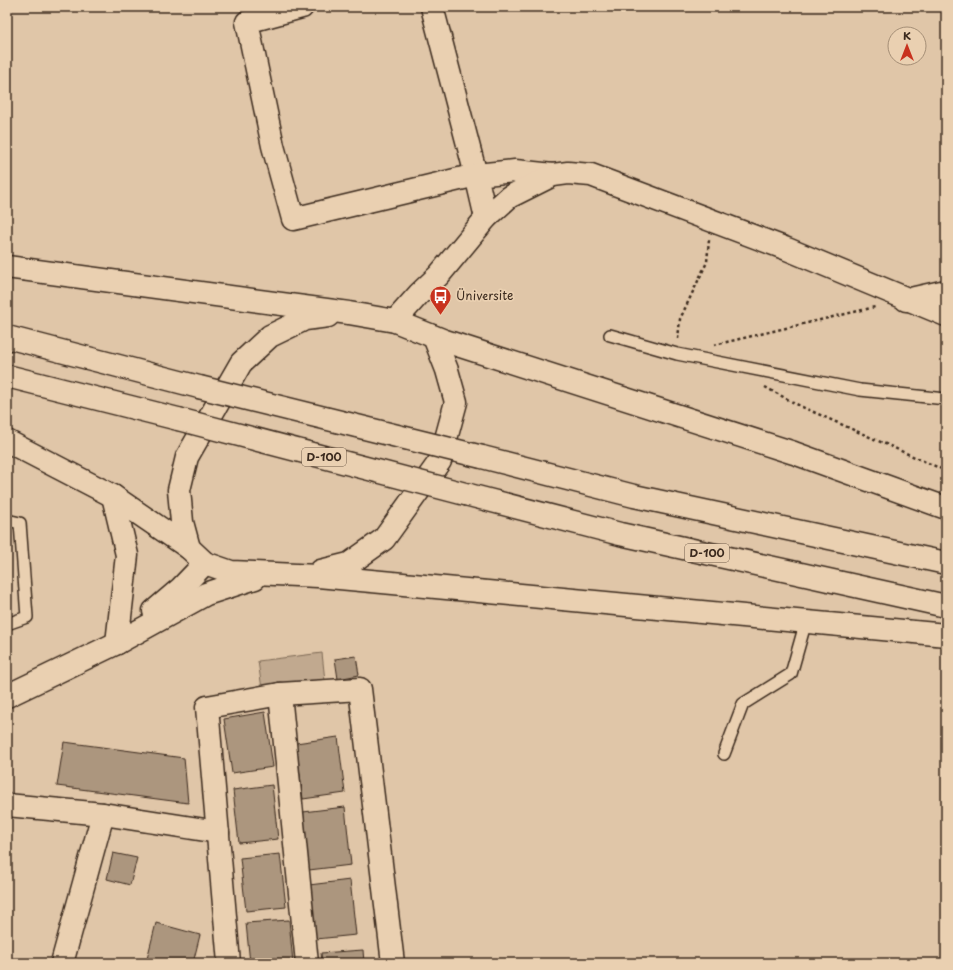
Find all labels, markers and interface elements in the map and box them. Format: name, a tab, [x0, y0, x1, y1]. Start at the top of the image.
north arrow	[887, 26, 927, 66]
text: K	[903, 27, 911, 44]
bus stop icon: Üniversite	[428, 283, 454, 316]
place label: Üniversite	[456, 286, 513, 304]
road number: D-100	[302, 448, 346, 466]
road number: D-100	[685, 544, 729, 562]

